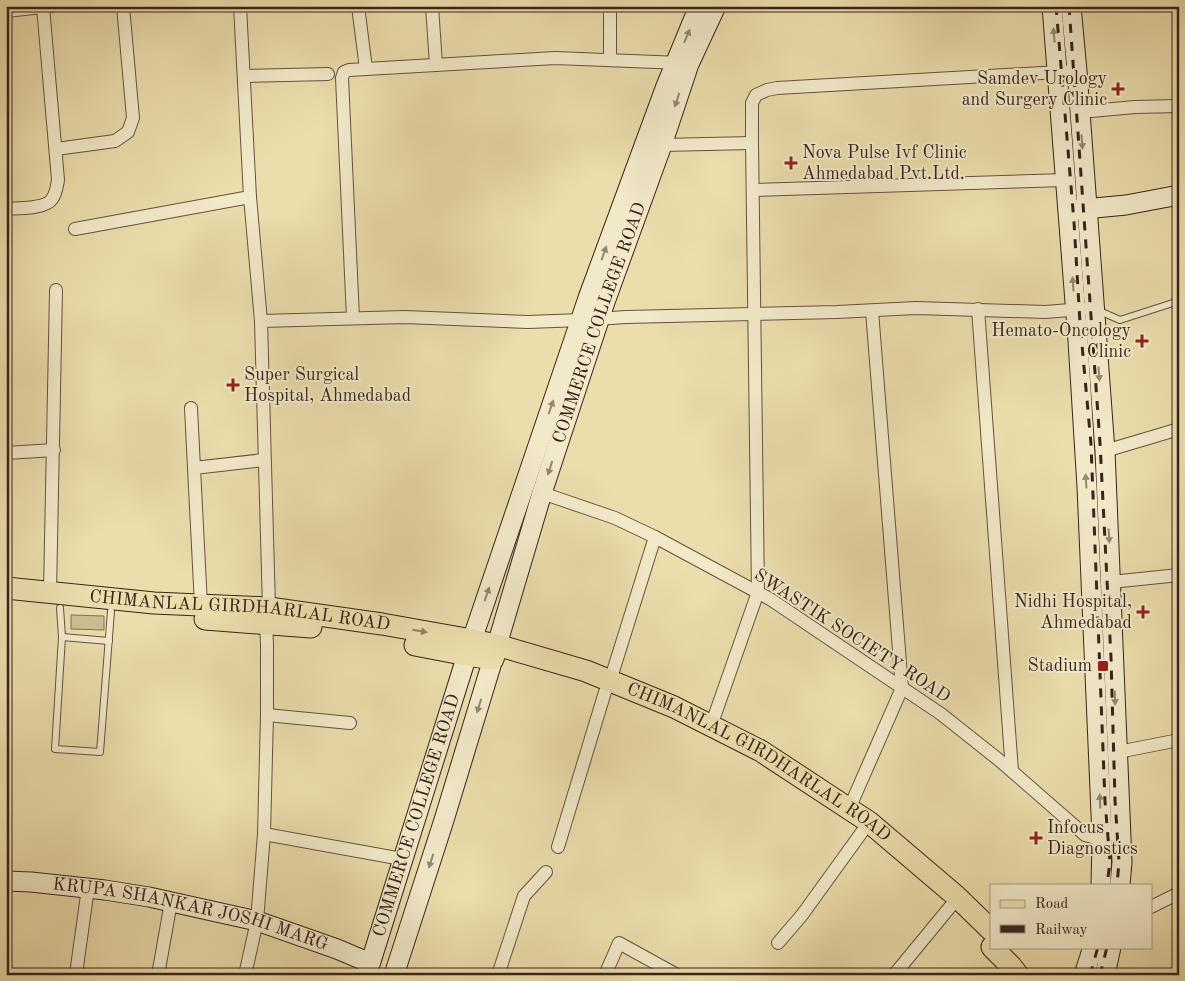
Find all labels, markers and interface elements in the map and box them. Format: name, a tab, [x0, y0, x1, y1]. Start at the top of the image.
one-way arrow	[1050, 27, 1058, 43]
one-way arrow	[683, 29, 691, 43]
place label: Samdev Urology and Surgery Clinic	[962, 70, 1107, 109]
marker: Samdev Urology and Surgery Clinic	[1111, 82, 1125, 96]
one-way arrow	[673, 92, 680, 107]
one-way arrow	[1078, 134, 1086, 150]
place label: Nova Pulse Ivf Clinic Ahmedabad Pvt.Ltd.	[802, 144, 967, 183]
marker: Nova Pulse Ivf Clinic Ahmedabad Pvt.Ltd.	[784, 156, 798, 170]
street label: COMMERCE COLLEGE ROAD	[550, 200, 649, 446]
one-way arrow	[601, 246, 608, 261]
one-way arrow	[1069, 276, 1077, 292]
place label: Hemato-Oncology Clinic	[991, 322, 1131, 361]
marker: Hemato-Oncology Clinic	[1135, 334, 1149, 348]
place label: Super Surgical Hospital, Ahmedabad	[244, 366, 411, 405]
one-way arrow	[1095, 366, 1103, 382]
marker: Super Surgical Hospital, Ahmedabad	[226, 378, 240, 392]
one-way arrow	[547, 399, 555, 414]
one-way arrow	[546, 461, 553, 476]
one-way arrow	[1082, 473, 1090, 489]
one-way arrow	[1105, 528, 1113, 544]
street label: SWASTIK SOCIETY ROAD	[751, 566, 953, 706]
one-way arrow	[483, 586, 491, 601]
street label: CHIMANLAL GIRDHARLAL ROAD	[89, 588, 391, 634]
place label: Nidhi Hospital, Ahmedabad	[1014, 593, 1132, 632]
marker: Nidhi Hospital, Ahmedabad	[1136, 605, 1150, 619]
one-way arrow	[412, 627, 428, 635]
place label: Stadium	[1027, 657, 1092, 675]
marker: Stadium	[1096, 659, 1110, 673]
street label: CHIMANLAL GIRDHARLAL ROAD	[624, 680, 894, 845]
one-way arrow	[1112, 691, 1120, 707]
street label: COMMERCE COLLEGE ROAD	[370, 692, 463, 939]
one-way arrow	[475, 699, 483, 714]
one-way arrow	[1096, 793, 1104, 809]
place label: Infocus Diagnostics	[1047, 819, 1138, 858]
marker: Infocus Diagnostics	[1029, 831, 1043, 845]
one-way arrow	[426, 854, 434, 869]
street label: KRUPA SHANKAR JOSHI MARG	[52, 875, 330, 954]
legend	[990, 884, 1152, 948]
text: Road	[1035, 897, 1069, 912]
text: Railway	[1035, 923, 1088, 938]

